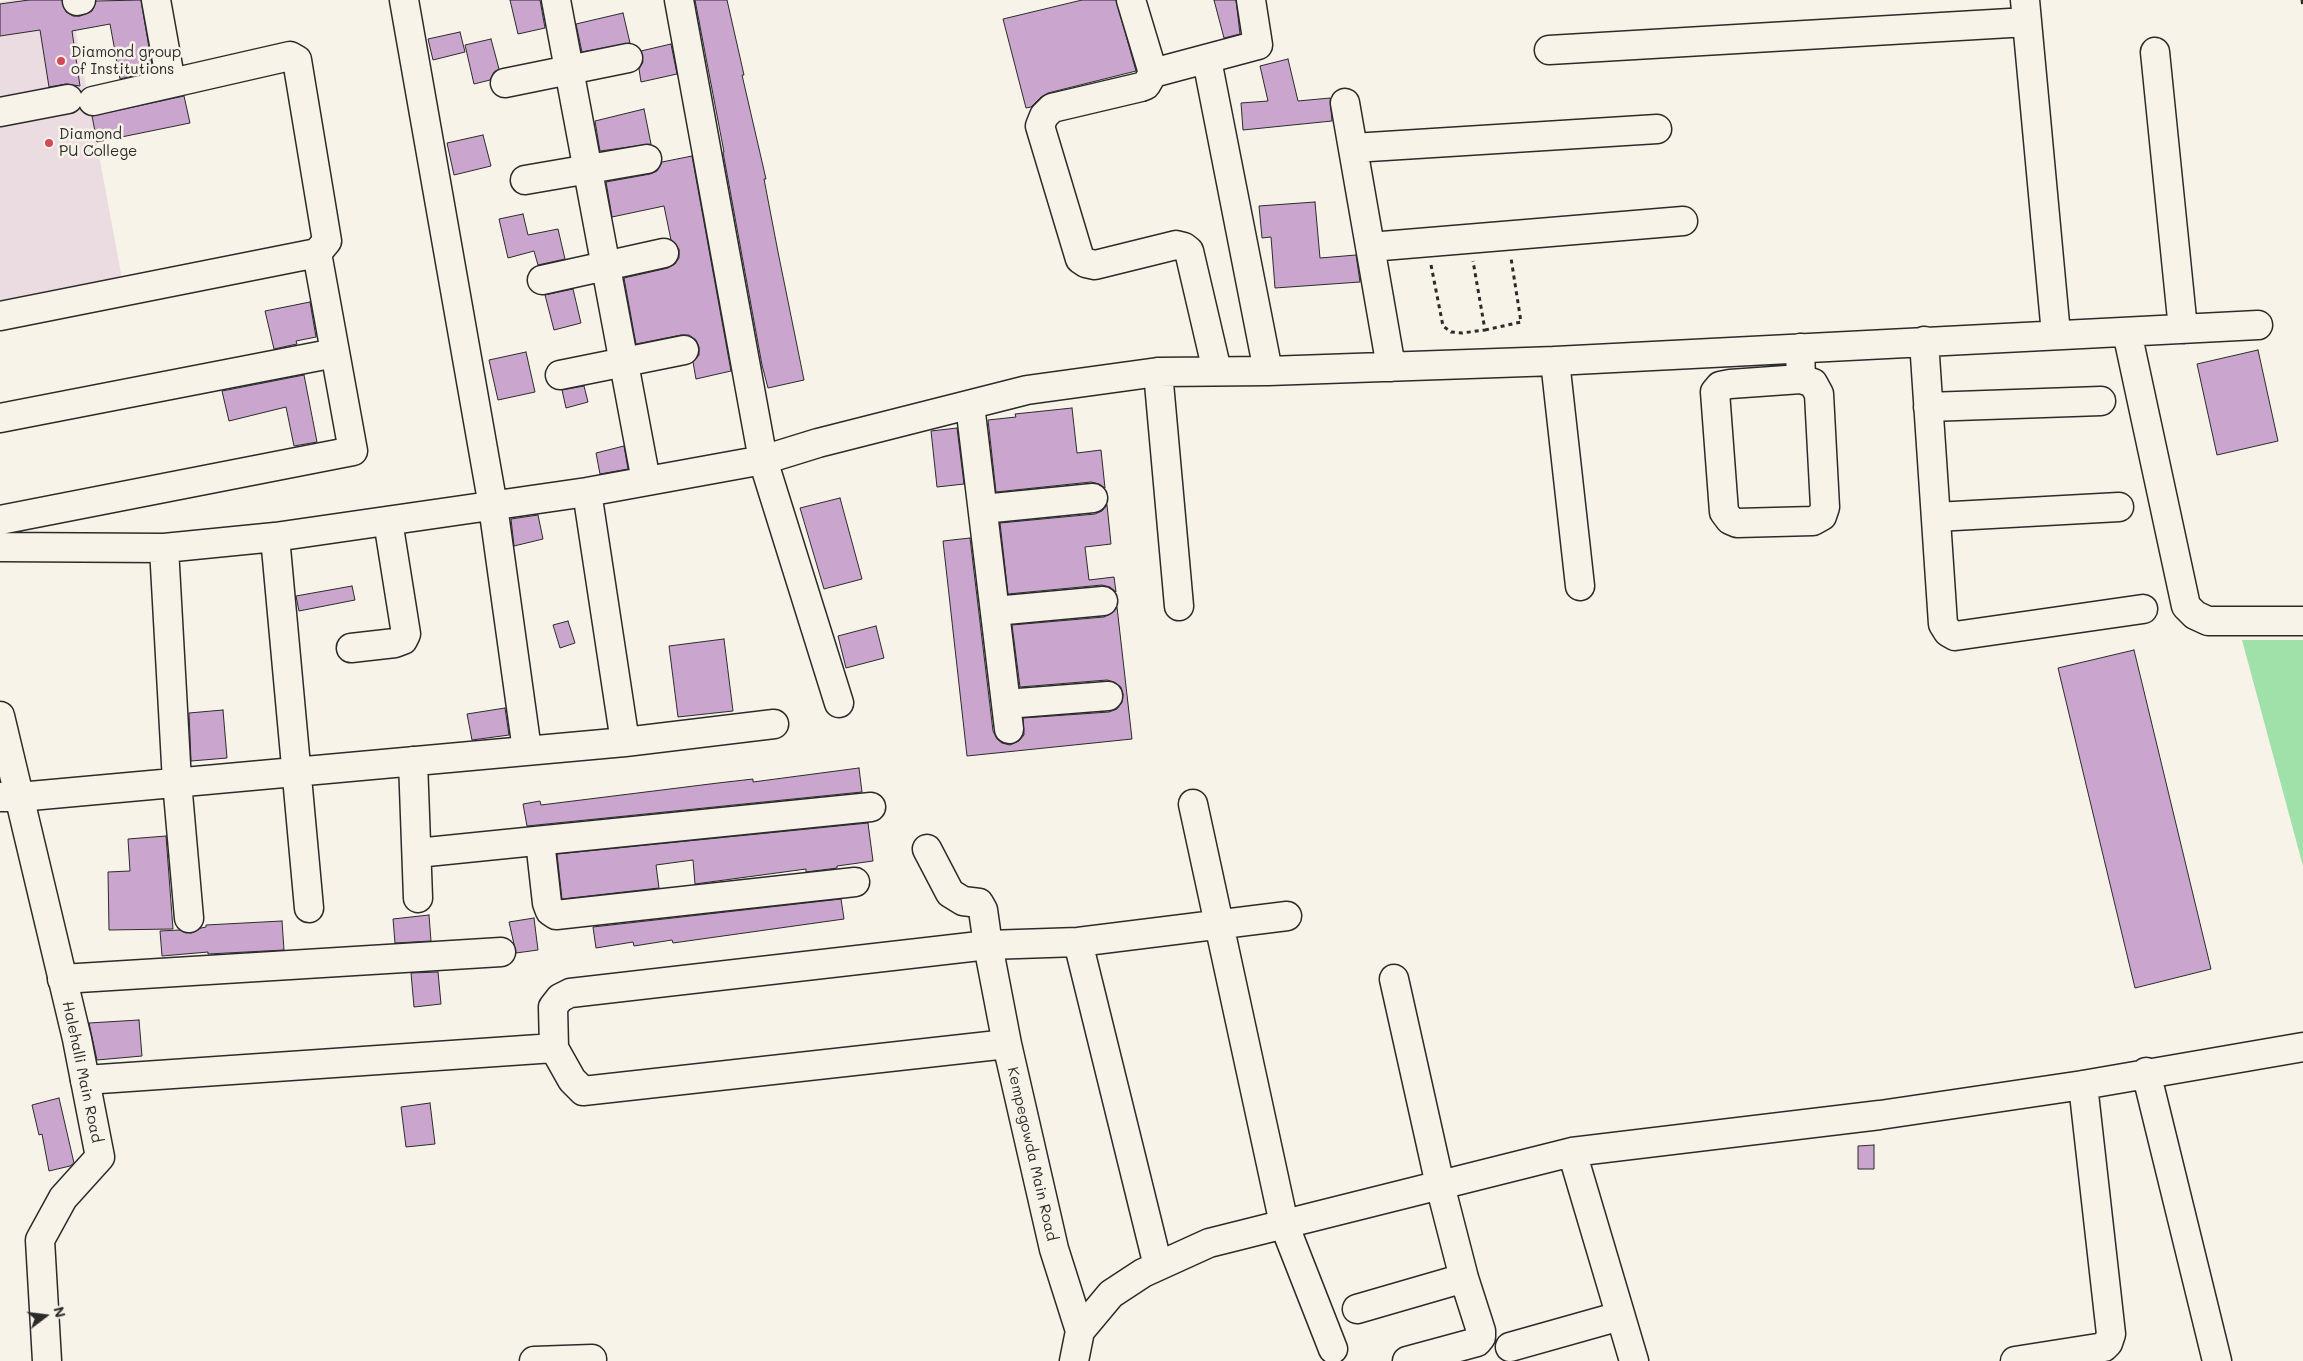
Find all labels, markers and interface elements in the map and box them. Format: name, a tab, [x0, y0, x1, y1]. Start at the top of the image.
place label: Diamond group of Institutions	[71, 43, 181, 78]
marker: Diamond group of Institutions	[55, 55, 67, 67]
place label: Diamond PU College	[59, 125, 137, 160]
marker: Diamond PU College	[43, 137, 55, 149]
street label: Halehalli Main Road	[58, 1000, 106, 1144]
street label: Kempegowda Main Road	[1003, 1065, 1061, 1243]
north arrow	[20, 1291, 70, 1341]
text: N	[49, 1304, 71, 1320]

